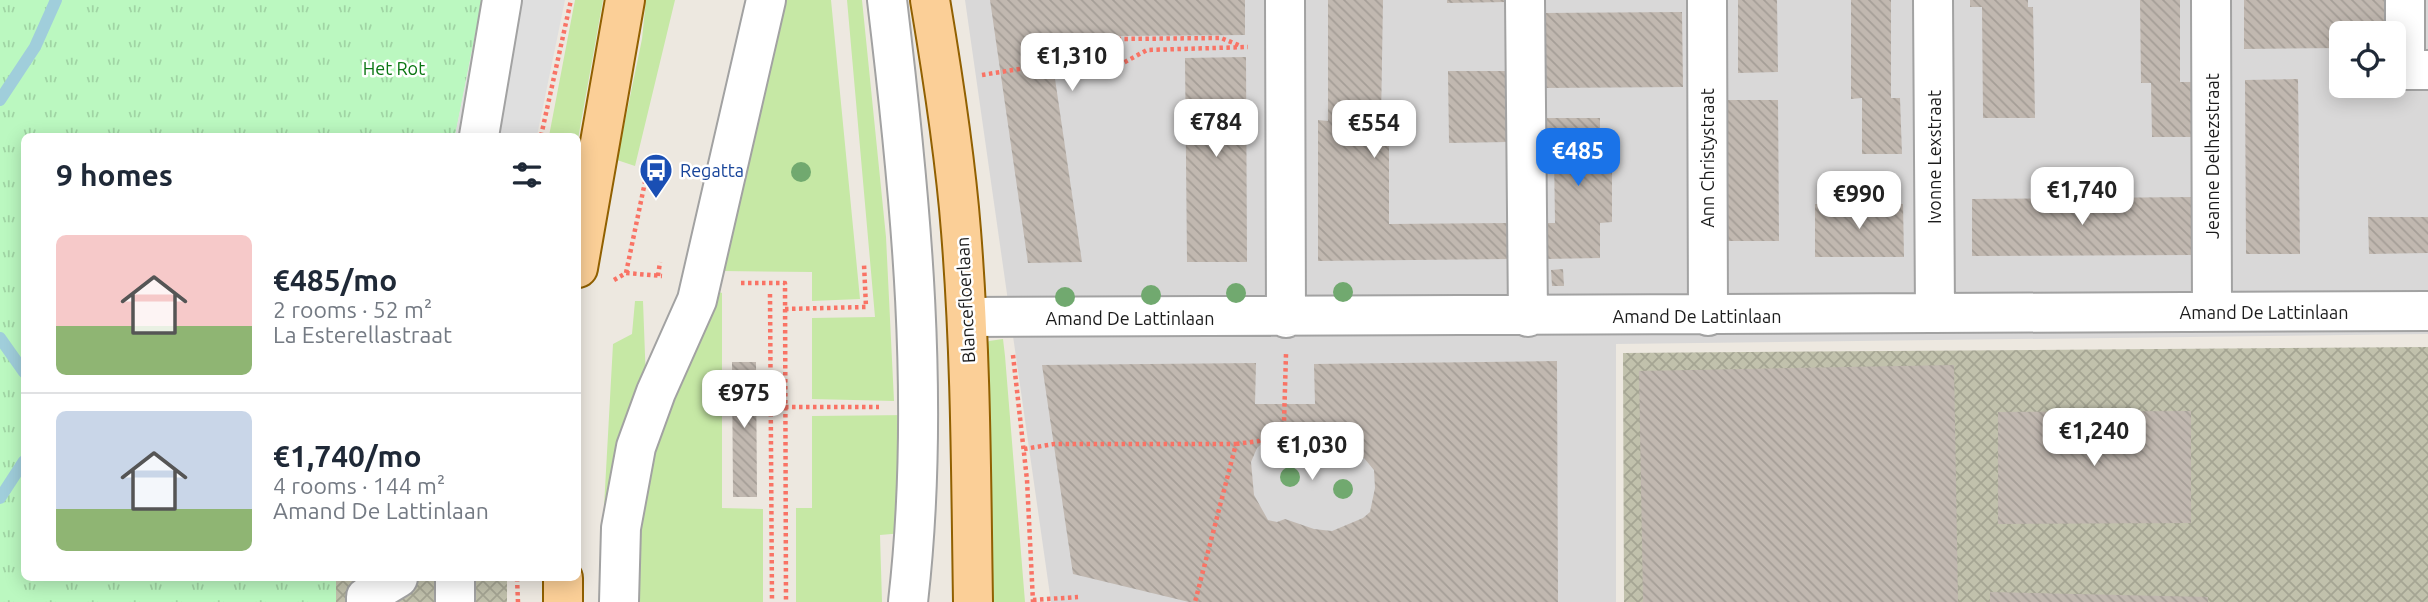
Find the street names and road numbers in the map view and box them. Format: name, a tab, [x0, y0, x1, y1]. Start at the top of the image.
street label: Jeanne Delhezstraat	[2202, 73, 2222, 239]
street label: Ann Christystraat	[1697, 88, 1717, 228]
street label: Ivonne Lexstraat	[1924, 90, 1944, 224]
street label: Blancefloerlaan	[952, 236, 978, 364]
street label: Amand De Lattinlaan	[2180, 302, 2348, 322]
street label: Amand De Lattinlaan	[1613, 306, 1781, 326]
street label: Amand De Lattinlaan	[1046, 308, 1214, 328]

